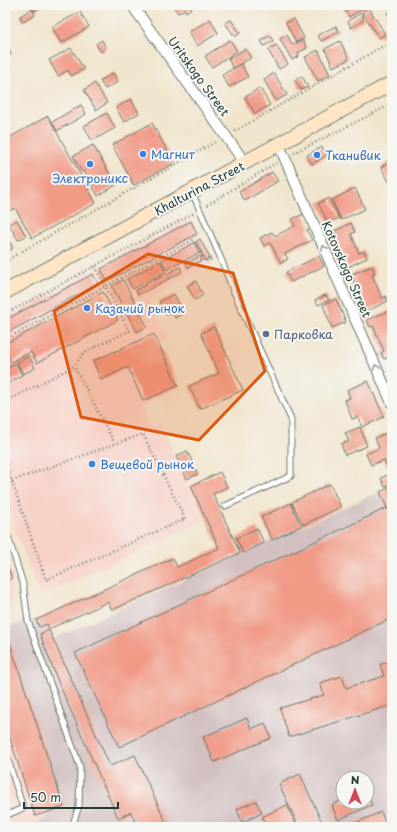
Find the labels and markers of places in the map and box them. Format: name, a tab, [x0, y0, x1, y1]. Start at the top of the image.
place label: Магнит	[151, 145, 196, 163]
place label: Тканивик	[325, 146, 382, 164]
marker: Магнит	[138, 149, 148, 159]
marker: Тканивик	[312, 150, 322, 160]
marker: Электроникс	[85, 159, 95, 169]
place label: Электроникс	[52, 169, 128, 187]
place label: Казачий рынок	[95, 299, 186, 317]
marker: Казачий рынок	[82, 303, 92, 313]
place label: Парковка	[274, 325, 333, 343]
marker: Парковка	[261, 329, 271, 339]
place label: Вещевой рынок	[100, 455, 195, 473]
marker: Вещевой рынок	[87, 459, 97, 469]

